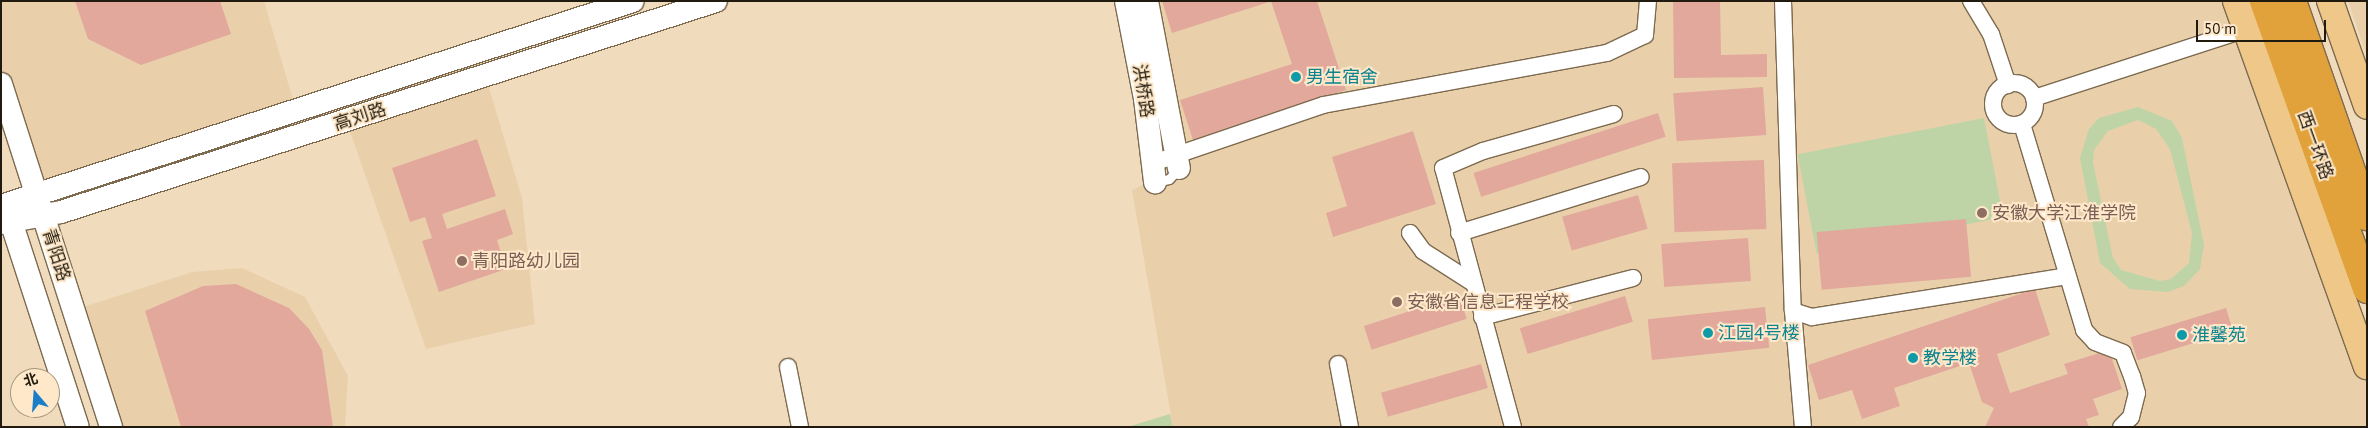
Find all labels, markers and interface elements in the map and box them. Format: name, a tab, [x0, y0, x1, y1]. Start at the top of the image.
scale bar	[2198, 10, 2328, 42]
text: 50 m	[2204, 19, 2237, 38]
street label: 洪桥路	[1128, 63, 1158, 119]
place label: 男生宿舍	[1306, 66, 1378, 88]
marker: 男生宿舍	[1290, 71, 1302, 83]
street label: 高刘路	[331, 98, 389, 136]
street label: 西一环路	[2293, 107, 2337, 183]
place label: 安徽大学江淮学院	[1992, 202, 2136, 224]
marker: 安徽大学江淮学院	[1976, 207, 1988, 219]
street label: 青阳路	[37, 226, 75, 284]
place label: 青阳路幼儿园	[472, 250, 580, 272]
marker: 青阳路幼儿园	[456, 255, 468, 267]
place label: 安徽省信息工程学校	[1407, 291, 1569, 313]
marker: 安徽省信息工程学校	[1391, 296, 1403, 308]
place label: 江园4号楼	[1718, 322, 1800, 344]
place label: 淮馨苑	[2192, 324, 2246, 346]
marker: 江园4号楼	[1702, 327, 1714, 339]
marker: 淮馨苑	[2176, 329, 2188, 341]
place label: 教学楼	[1923, 347, 1977, 369]
marker: 教学楼	[1907, 352, 1919, 364]
north arrow	[10, 368, 60, 418]
text: 北	[21, 369, 40, 390]

